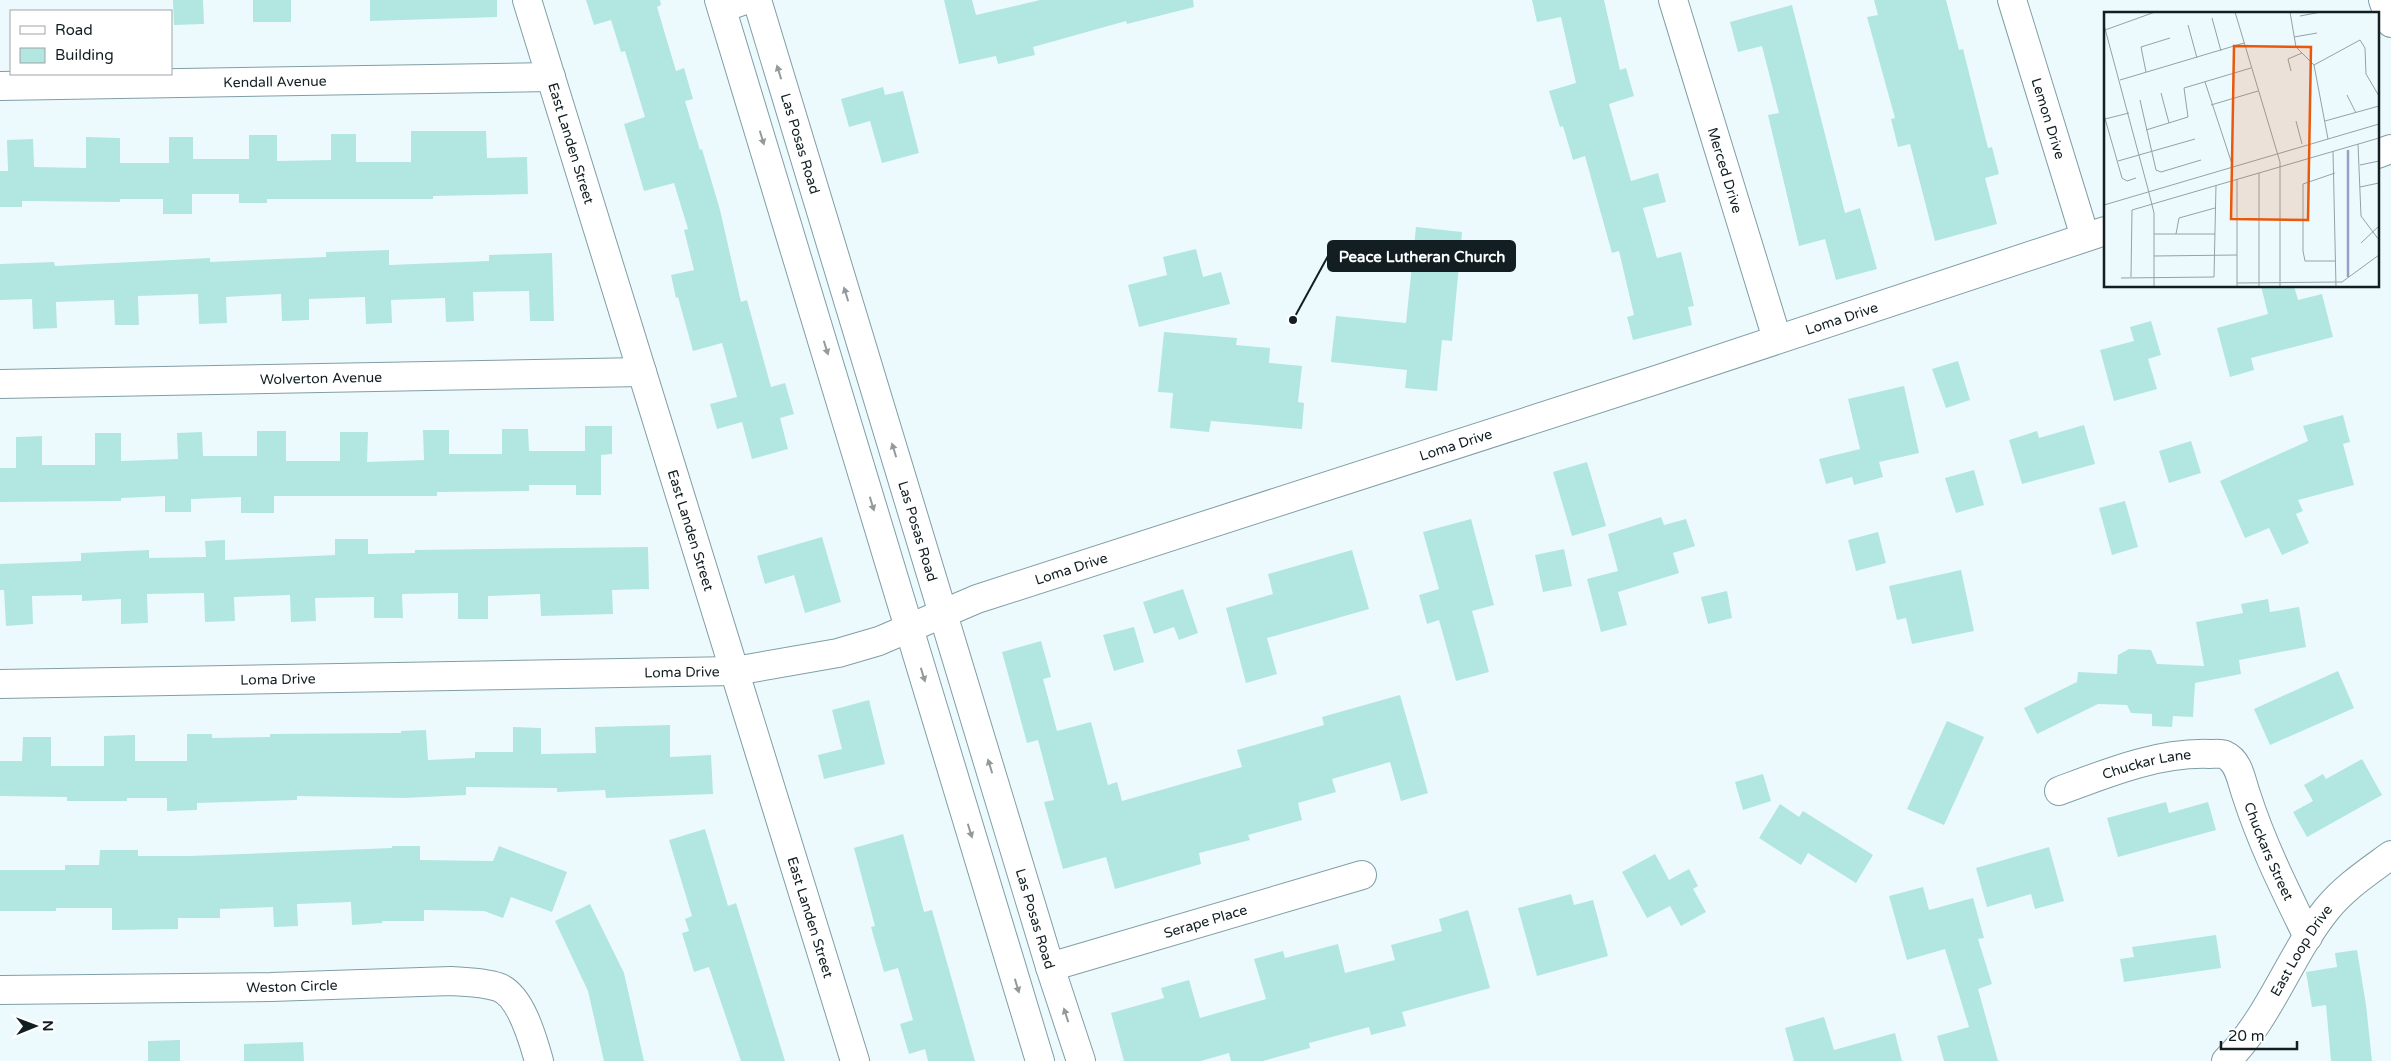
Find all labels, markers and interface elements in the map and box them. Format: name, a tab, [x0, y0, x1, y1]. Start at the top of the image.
legend	[10, 10, 172, 75]
inset map	[2104, 12, 2378, 288]
text: Road	[55, 21, 93, 39]
text: Building	[55, 46, 114, 64]
one-way arrow	[774, 64, 782, 79]
street label: Kendall Avenue	[223, 72, 327, 91]
street label: Lemon Drive	[2028, 76, 2069, 161]
street label: East Landen Street	[545, 81, 598, 207]
street label: Las Posas Road	[777, 91, 824, 196]
street label: Merced Drive	[1704, 125, 1746, 215]
one-way arrow	[758, 131, 766, 146]
callout: Peace Lutheran Church	[1328, 241, 1515, 271]
text: Peace Lutheran Church	[1339, 248, 1505, 266]
one-way arrow	[842, 287, 850, 302]
street label: Loma Drive	[1803, 298, 1880, 338]
one-way arrow	[822, 341, 830, 356]
street label: Wolverton Avenue	[260, 368, 382, 388]
street label: Loma Drive	[1417, 425, 1494, 464]
one-way arrow	[889, 442, 897, 457]
street label: East Landen Street	[664, 468, 718, 594]
street label: Las Posas Road	[895, 479, 941, 584]
one-way arrow	[869, 497, 877, 512]
street label: Loma Drive	[1033, 549, 1110, 588]
street label: Loma Drive	[644, 663, 720, 681]
one-way arrow	[920, 668, 928, 683]
street label: Loma Drive	[240, 670, 316, 688]
street label: Chuckar Lane	[2100, 746, 2192, 783]
one-way arrow	[985, 758, 993, 773]
street label: Chuckars Street	[2241, 800, 2298, 904]
one-way arrow	[967, 823, 975, 838]
street label: East Landen Street	[784, 855, 837, 980]
street label: Las Posas Road	[1012, 866, 1059, 971]
street label: Serape Place	[1162, 901, 1249, 942]
street label: East Loop Drive	[2267, 901, 2336, 999]
street label: Weston Circle	[246, 976, 338, 996]
one-way arrow	[1014, 979, 1022, 994]
north arrow	[10, 1001, 60, 1051]
one-way arrow	[1061, 1007, 1069, 1022]
scale bar	[2221, 1018, 2297, 1050]
text: N	[39, 1020, 56, 1032]
text: 20 m	[2228, 1027, 2265, 1045]

